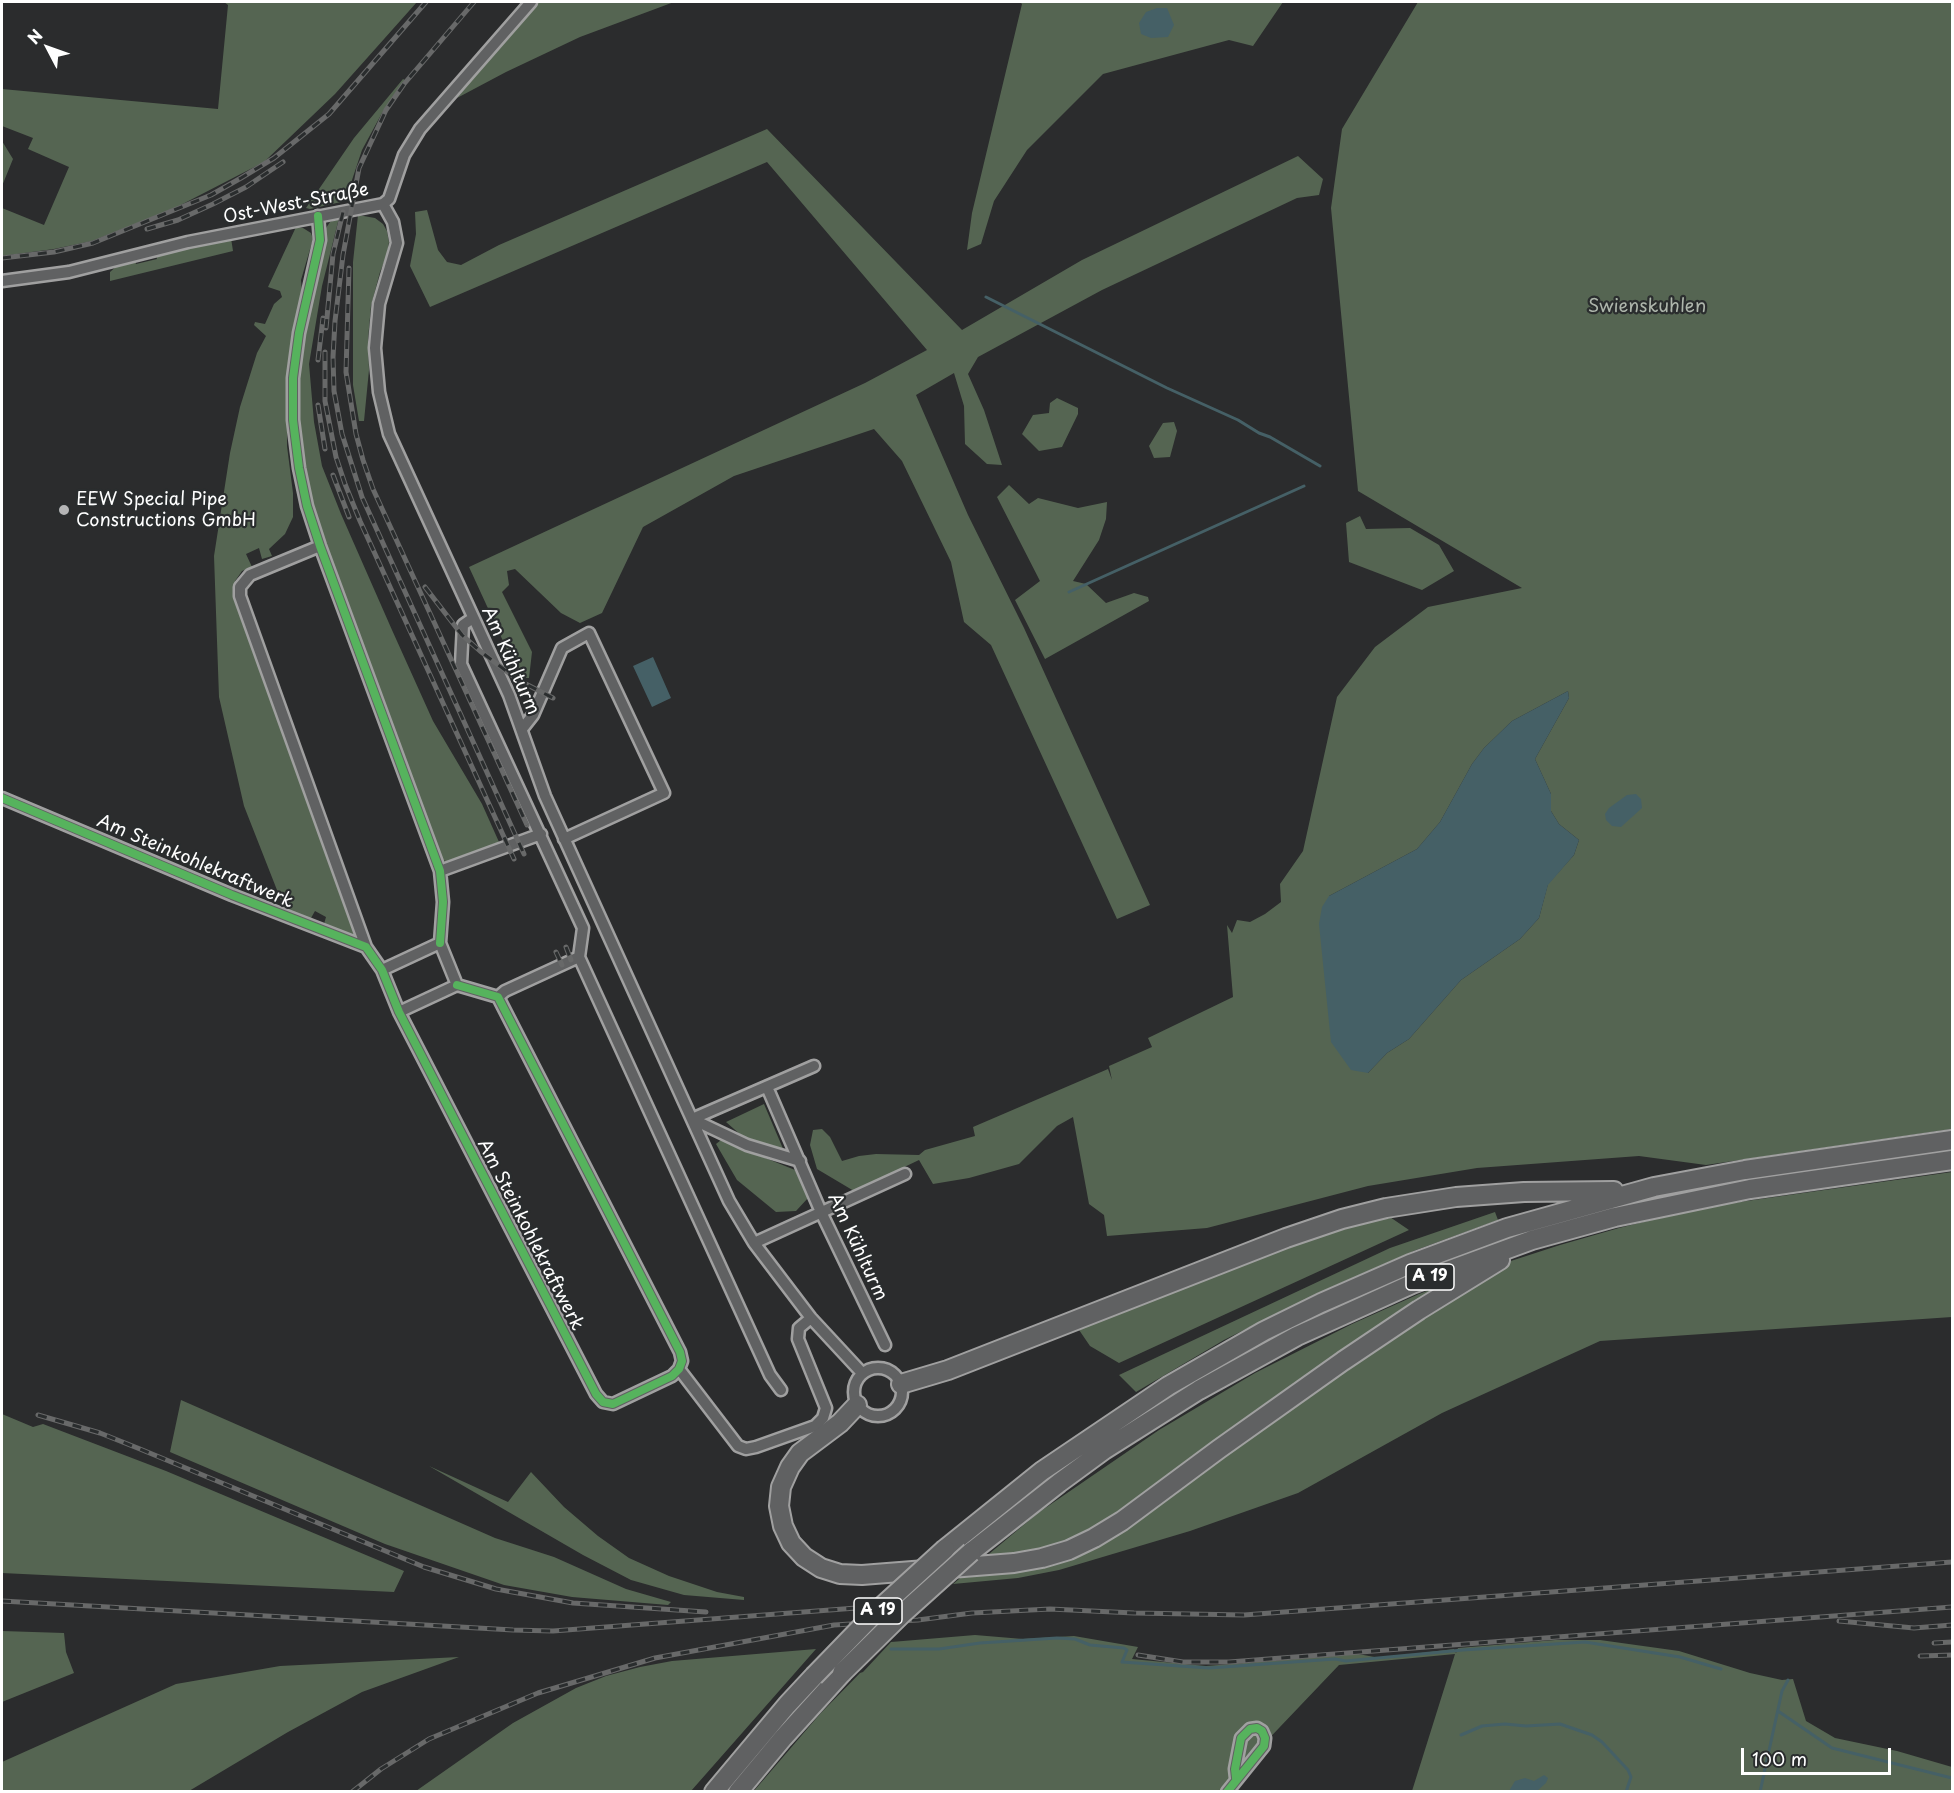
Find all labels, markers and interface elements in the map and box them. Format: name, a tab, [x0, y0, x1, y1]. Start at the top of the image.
north arrow	[18, 18, 78, 78]
text: N	[21, 24, 48, 49]
street label: Ost-West-Straße	[221, 179, 371, 229]
park label: Swienskuhlen	[1588, 296, 1706, 318]
place label: EEW Special Pipe Constructions GmbH	[76, 489, 256, 532]
marker: EEW Special Pipe Constructions GmbH	[57, 503, 71, 517]
street label: Am Kühlturm	[477, 604, 543, 718]
street label: Am Steinkohlekraftwerk	[93, 811, 297, 913]
street label: Am Steinkohlekraftwerk	[472, 1136, 588, 1334]
street label: Am Kühlturm	[823, 1190, 891, 1304]
road number: A 19	[1406, 1264, 1454, 1290]
road number: A 19	[854, 1598, 902, 1624]
scale bar	[1744, 1736, 1894, 1774]
text: 100 m	[1752, 1745, 1807, 1772]

